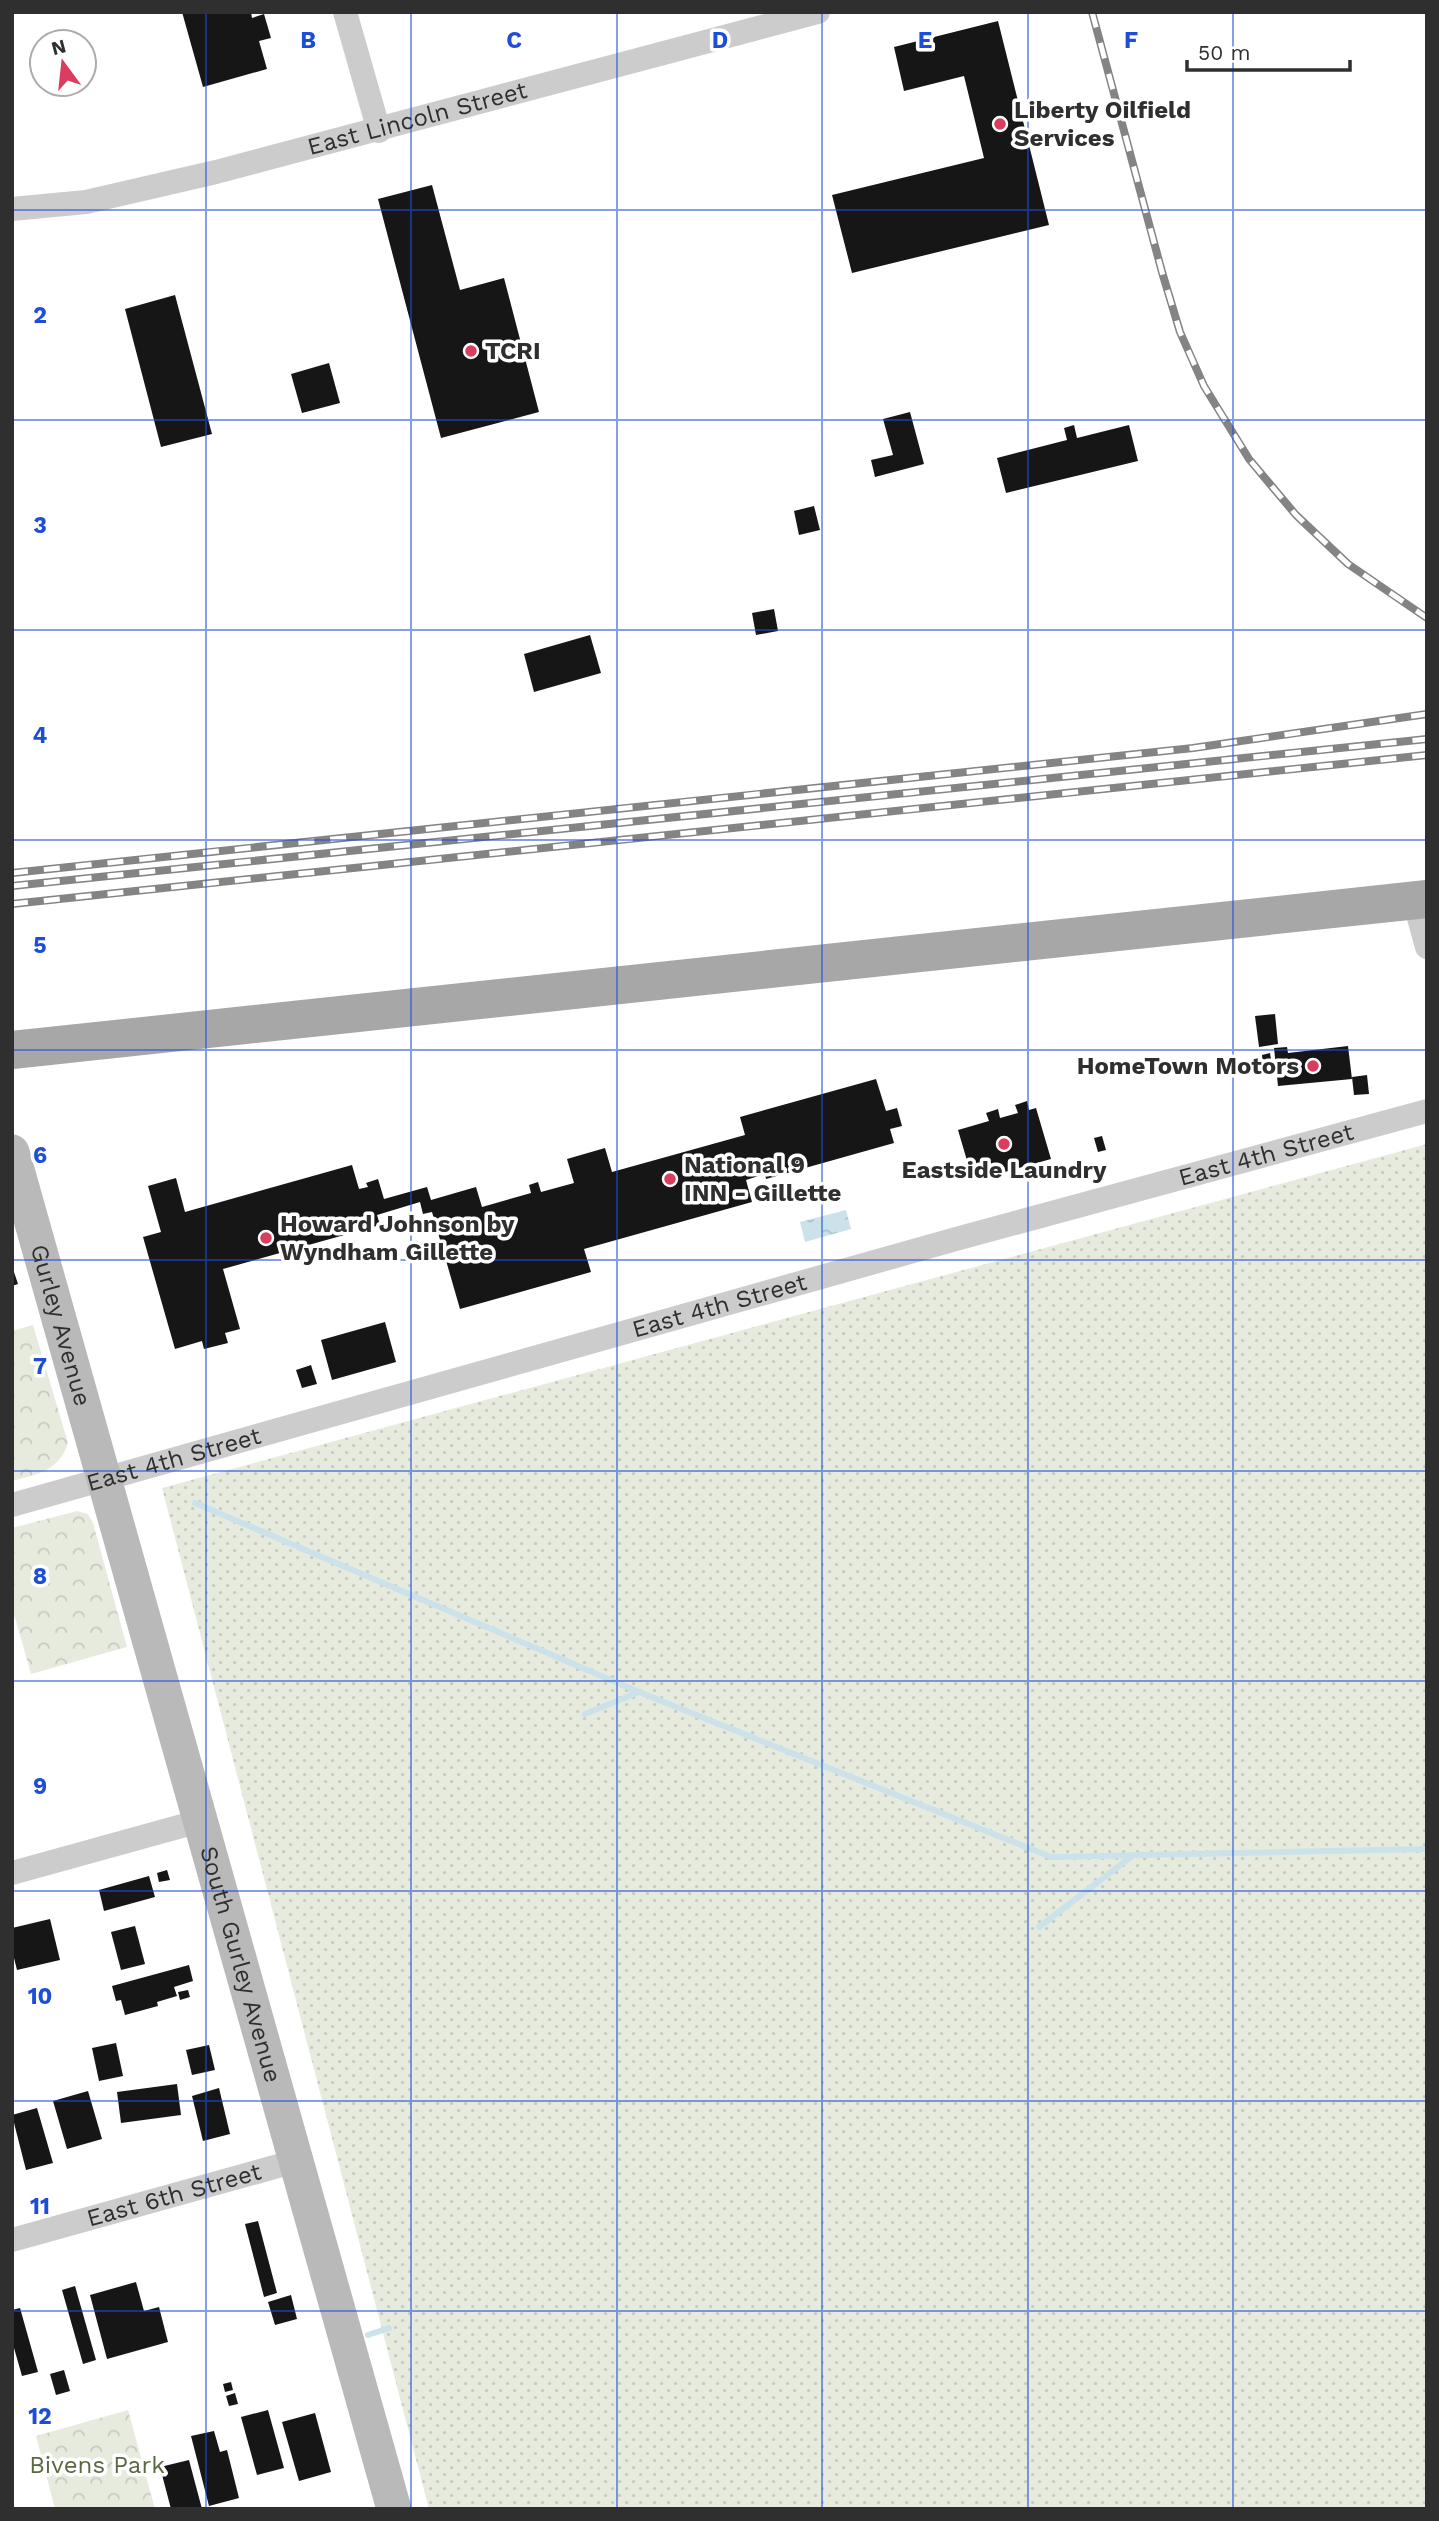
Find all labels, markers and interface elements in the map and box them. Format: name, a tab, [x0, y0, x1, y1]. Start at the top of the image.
text: B	[300, 27, 316, 54]
text: C	[506, 27, 522, 54]
text: D	[712, 27, 728, 54]
text: E	[918, 27, 932, 54]
text: F	[1124, 27, 1138, 54]
north arrow	[28, 28, 98, 98]
scale bar	[1187, 28, 1350, 72]
text: N	[49, 34, 69, 60]
text: 50 m	[1198, 40, 1250, 65]
street label: East Lincoln Street	[304, 76, 530, 161]
place label: Liberty Oilfield Services	[1014, 96, 1191, 152]
marker: Liberty Oilfield Services	[992, 116, 1008, 132]
text: 2	[33, 302, 47, 329]
place label: TCRI	[485, 337, 541, 365]
marker: TCRI	[463, 343, 479, 359]
text: 3	[33, 512, 47, 539]
text: 4	[33, 722, 48, 749]
text: 5	[33, 932, 47, 959]
place label: HomeTown Motors	[1077, 1052, 1299, 1080]
marker: HomeTown Motors	[1305, 1058, 1321, 1074]
street label: East 4th Street	[1176, 1118, 1356, 1192]
marker: Eastside Laundry	[996, 1136, 1012, 1152]
text: 6	[33, 1142, 47, 1169]
place label: National 9 INN - Gillette	[684, 1151, 841, 1207]
place label: Eastside Laundry	[902, 1156, 1107, 1184]
marker: National 9 INN - Gillette	[662, 1171, 678, 1187]
place label: Howard Johnson by Wyndham Gillette	[280, 1210, 515, 1266]
marker: Howard Johnson by Wyndham Gillette	[258, 1230, 274, 1246]
street label: Gurley Avenue	[25, 1241, 97, 1409]
street label: East 4th Street	[629, 1268, 810, 1344]
text: 7	[33, 1353, 47, 1380]
street label: East 4th Street	[83, 1422, 264, 1497]
text: 8	[33, 1563, 47, 1590]
text: 9	[33, 1773, 47, 1800]
street label: South Gurley Avenue	[194, 1843, 287, 2086]
text: 10	[28, 1983, 52, 2010]
street label: East 6th Street	[83, 2157, 264, 2233]
text: 11	[30, 2193, 50, 2220]
text: 12	[28, 2403, 52, 2430]
park label: Bivens Park	[29, 2451, 165, 2479]

